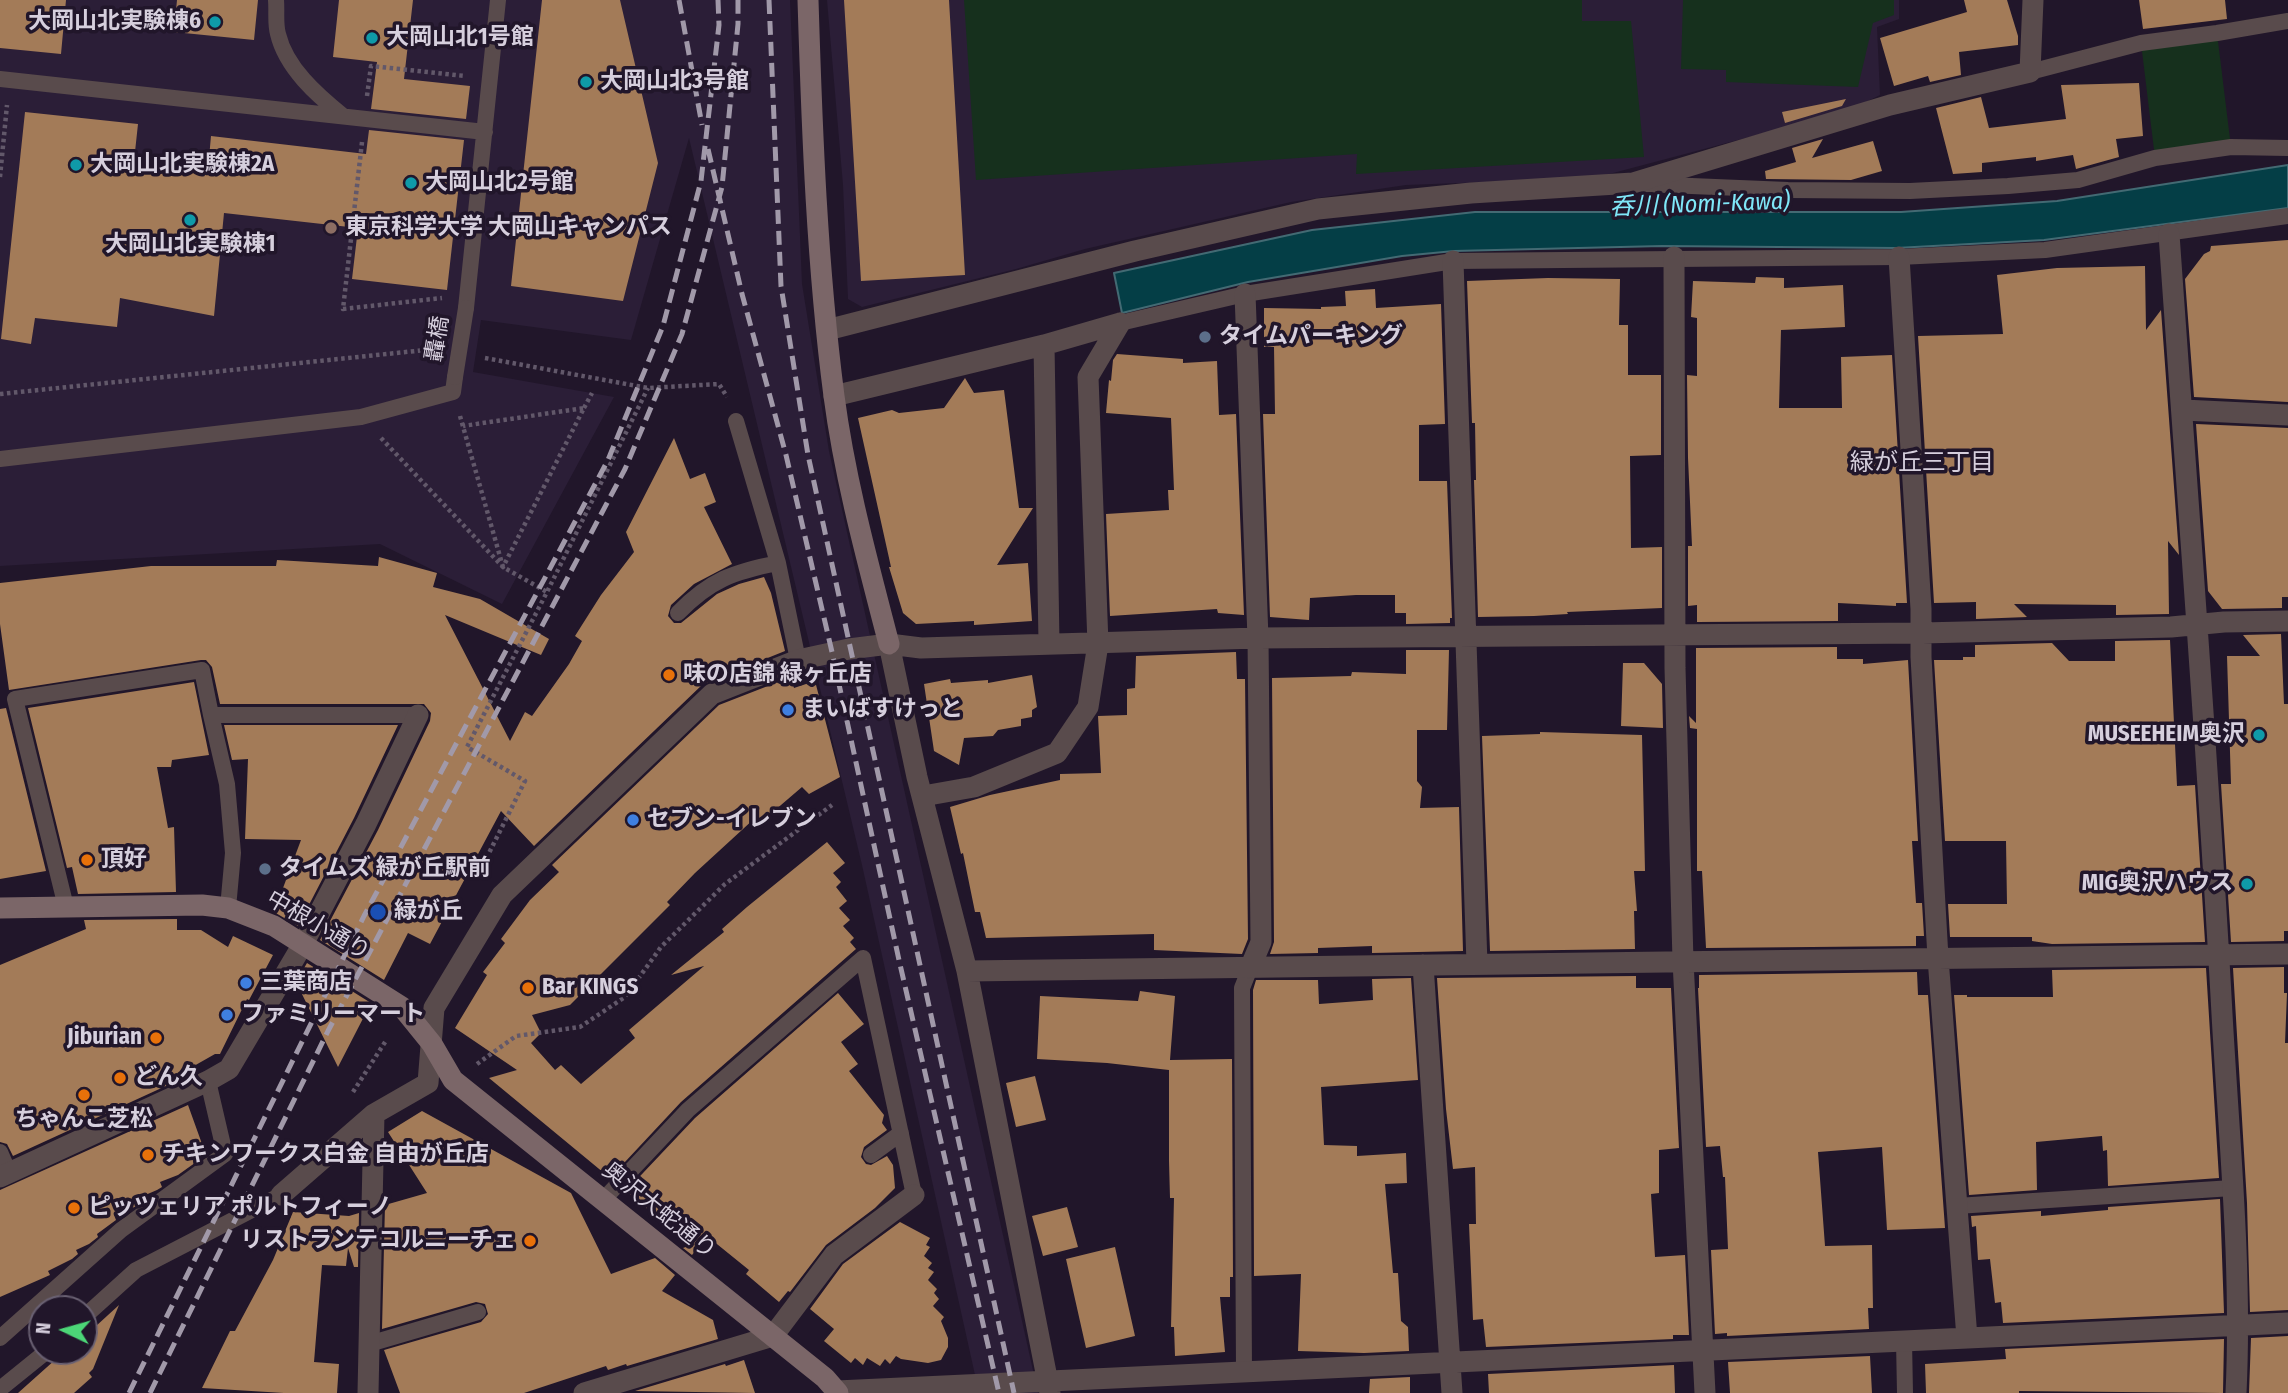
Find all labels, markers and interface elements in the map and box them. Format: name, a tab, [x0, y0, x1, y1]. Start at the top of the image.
place label: 大岡山北実験棟6	[28, 8, 201, 36]
marker: 大岡山北実験棟6	[207, 14, 223, 30]
place label: 大岡山北1号館	[386, 24, 534, 52]
marker: 大岡山北1号館	[364, 30, 380, 46]
place label: 大岡山北3号館	[600, 68, 749, 96]
marker: 大岡山北3号館	[578, 74, 594, 90]
place label: 大岡山北実験棟2A	[90, 151, 274, 179]
marker: 大岡山北実験棟2A	[68, 157, 84, 173]
place label: 大岡山北2号館	[425, 169, 574, 197]
marker: 大岡山北2号館	[403, 175, 419, 191]
water label: 呑川 (Nomi-Kawa)	[1609, 187, 1791, 223]
marker: 大岡山北実験棟1	[182, 212, 198, 228]
place label: 東京科学大学 大岡山キャンパス	[345, 214, 672, 242]
marker: 東京科学大学 大岡山キャンパス	[323, 220, 339, 236]
place label: 大岡山北実験棟1	[105, 231, 275, 259]
street label: 轟橋	[421, 314, 455, 364]
place label: タイムパーキング	[1219, 323, 1403, 351]
marker: タイムパーキング	[1197, 329, 1213, 345]
district label: 緑が丘三丁目	[1850, 449, 1994, 477]
place label: 味の店錦 緑ヶ丘店	[683, 661, 872, 689]
marker: 味の店錦 緑ヶ丘店	[661, 667, 677, 683]
place label: まいばすけっと	[802, 696, 963, 724]
marker: まいばすけっと	[780, 702, 796, 718]
place label: MUSEEHEIM奥沢	[2088, 721, 2245, 749]
marker: MUSEEHEIM奥沢	[2251, 727, 2267, 743]
place label: セブン-イレブン	[647, 806, 817, 834]
marker: セブン-イレブン	[625, 812, 641, 828]
place label: 頂好	[101, 846, 147, 874]
marker: 頂好	[79, 852, 95, 868]
place label: タイムズ 緑が丘駅前	[279, 855, 491, 883]
marker: タイムズ 緑が丘駅前	[257, 861, 273, 877]
place label: MIG奥沢ハウス	[2082, 870, 2233, 898]
marker: MIG奥沢ハウス	[2239, 876, 2255, 892]
street label: 中根小通り	[261, 885, 375, 967]
place label: 緑が丘	[394, 898, 463, 926]
marker: 緑が丘	[368, 902, 388, 922]
place label: 三葉商店	[260, 969, 352, 997]
place label: Bar KINGS	[542, 974, 638, 1002]
marker: 三葉商店	[238, 975, 254, 991]
marker: Bar KINGS	[520, 980, 536, 996]
place label: ファミリーマート	[241, 1001, 425, 1029]
marker: ファミリーマート	[219, 1007, 235, 1023]
place label: Jiburian	[67, 1024, 142, 1052]
marker: Jiburian	[148, 1030, 164, 1046]
place label: どん久	[134, 1064, 203, 1092]
marker: どん久	[112, 1070, 128, 1086]
marker: ちゃんこ芝松	[76, 1087, 92, 1103]
place label: ちゃんこ芝松	[15, 1106, 153, 1134]
place label: チキンワークス白金 自由が丘店	[162, 1141, 489, 1169]
marker: チキンワークス白金 自由が丘店	[140, 1147, 156, 1163]
street label: 奥沢大蛇通り	[597, 1157, 721, 1265]
place label: ピッツェリア ポルトフィーノ	[88, 1194, 392, 1222]
marker: ピッツェリア ポルトフィーノ	[66, 1200, 82, 1216]
place label: リストランテコルニーチェ	[240, 1227, 516, 1255]
marker: リストランテコルニーチェ	[522, 1233, 538, 1249]
north arrow	[28, 1295, 98, 1365]
text: N	[32, 1322, 56, 1335]

